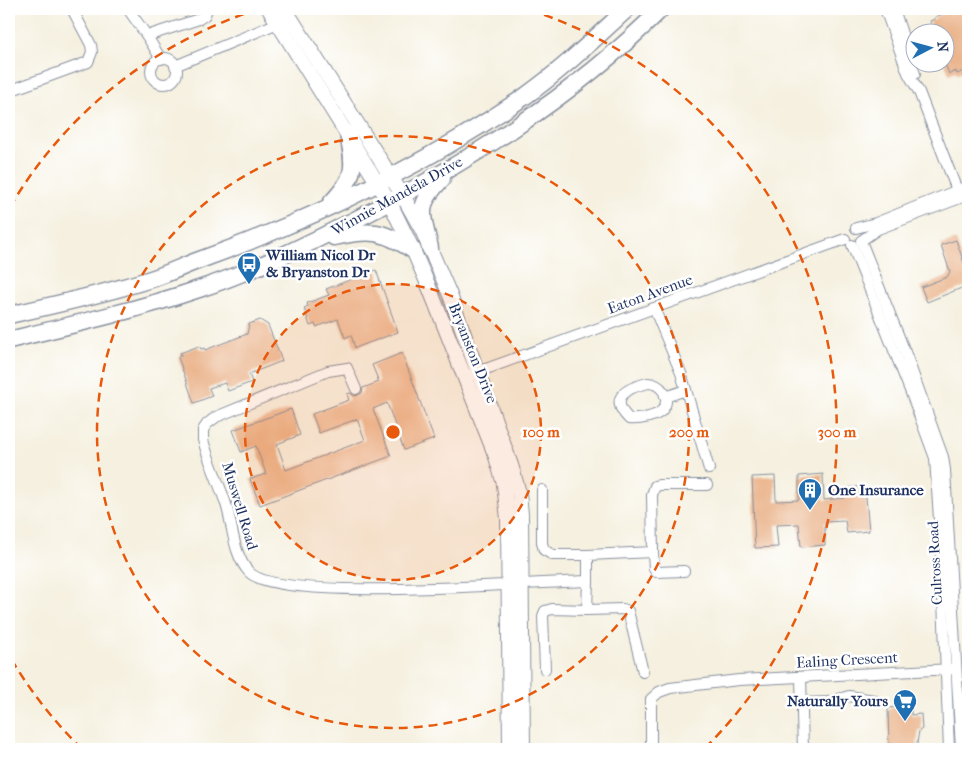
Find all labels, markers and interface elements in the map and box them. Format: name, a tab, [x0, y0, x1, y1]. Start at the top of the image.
north arrow	[904, 22, 954, 72]
text: N	[933, 41, 951, 53]
street label: Winnie Mandela Drive	[327, 152, 466, 240]
place label: William Nicol Dr & Bryanston Dr	[265, 246, 376, 281]
bus stop icon: William Nicol Dr & Bryanston Dr	[236, 251, 262, 285]
street label: Eaton Avenue	[605, 270, 696, 318]
street label: Bryanston Drive	[445, 300, 502, 406]
centre of rings	[384, 423, 402, 441]
text: 100 m	[522, 423, 560, 441]
text: 200 m	[669, 423, 709, 441]
text: 300 m	[818, 423, 857, 441]
street label: Muswell Road	[218, 460, 262, 553]
building icon: One Insurance	[797, 477, 823, 511]
place label: One Insurance	[828, 481, 924, 499]
street label: Culross Road	[924, 520, 946, 606]
street label: Ealing Crescent	[796, 648, 899, 672]
supermarket icon: Naturally Yours	[892, 688, 918, 722]
place label: Naturally Yours	[787, 692, 888, 710]

